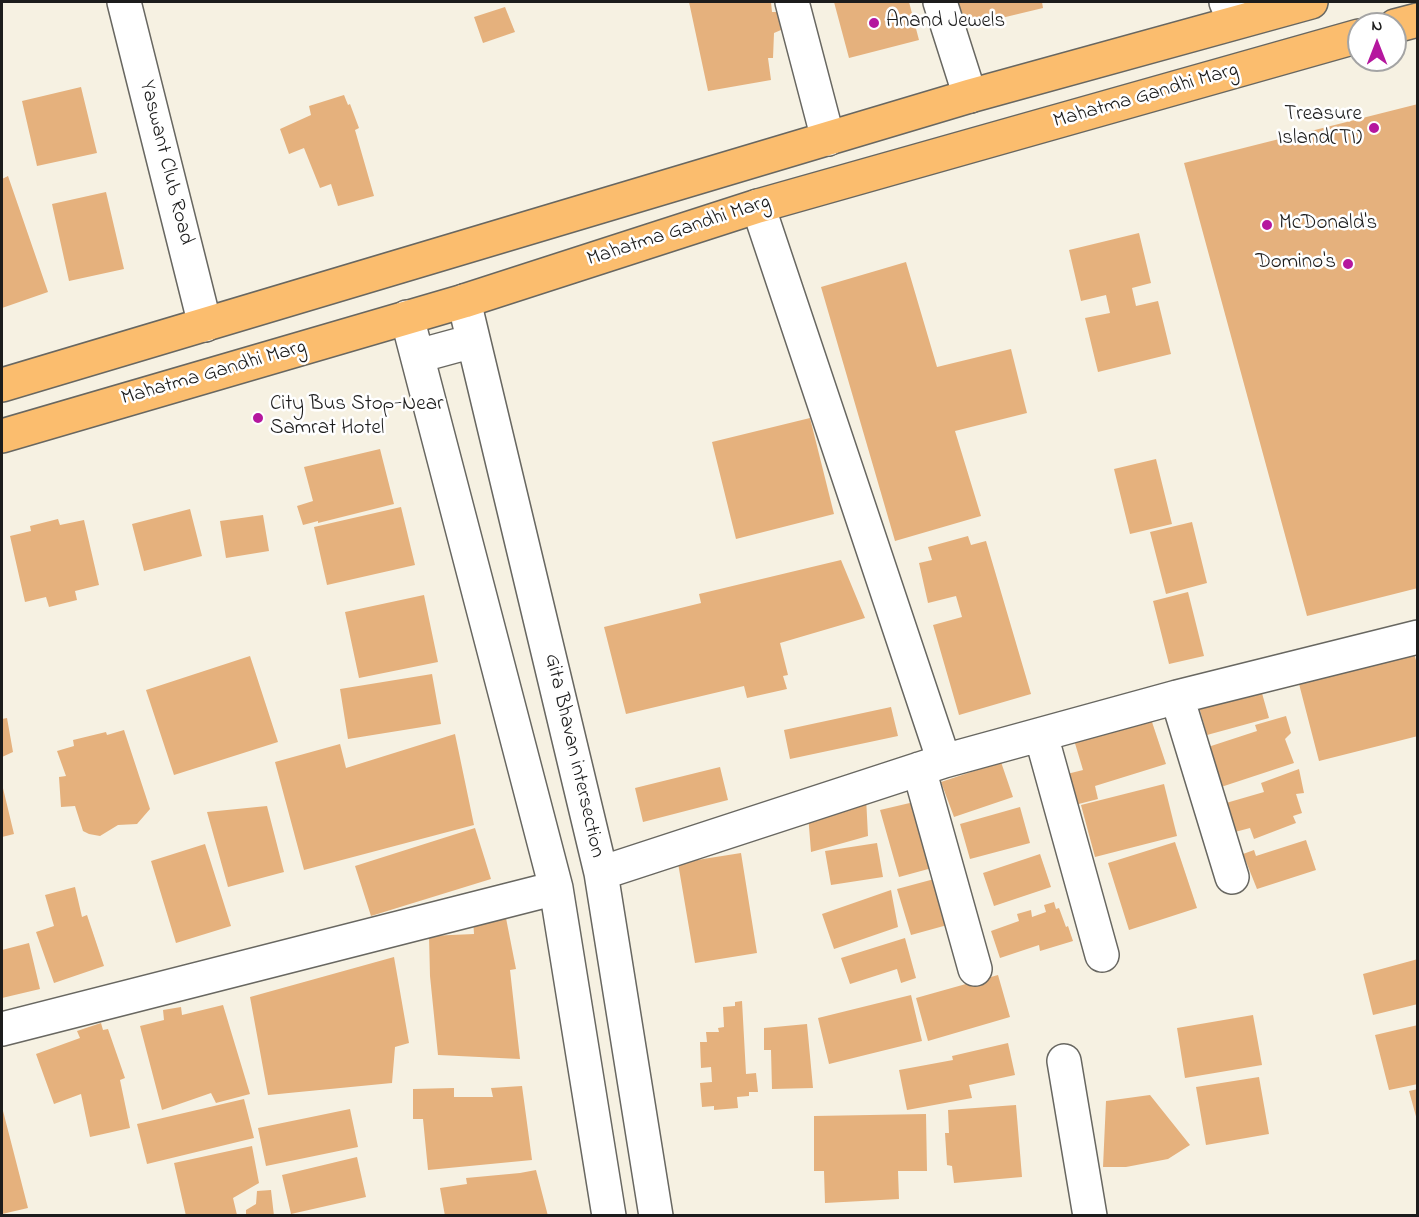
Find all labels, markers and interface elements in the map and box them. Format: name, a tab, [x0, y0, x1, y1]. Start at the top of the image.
place label: Anand Jewels	[886, 10, 1005, 36]
north arrow	[1347, 12, 1407, 72]
text: N	[1372, 14, 1382, 38]
marker: Anand Jewels	[867, 16, 881, 30]
street label: Mahatma Gandhi Marg	[1051, 59, 1241, 135]
street label: Yaswant Club Road	[132, 78, 198, 248]
place label: Treasure Island(TI)	[1277, 103, 1362, 153]
marker: Treasure Island(TI)	[1367, 121, 1381, 135]
street label: Mahatma Gandhi Marg	[584, 190, 774, 274]
place label: McDonald's	[1279, 212, 1377, 238]
marker: McDonald's	[1260, 218, 1274, 232]
place label: Domino's	[1255, 251, 1336, 277]
marker: Domino's	[1341, 257, 1355, 271]
street label: Mahatma Gandhi Marg	[119, 336, 309, 412]
place label: City Bus Stop-Near Samrat Hotel	[270, 393, 444, 443]
marker: City Bus Stop-Near Samrat Hotel	[251, 411, 265, 425]
street label: Gita Bhavan intersection	[537, 652, 609, 860]

